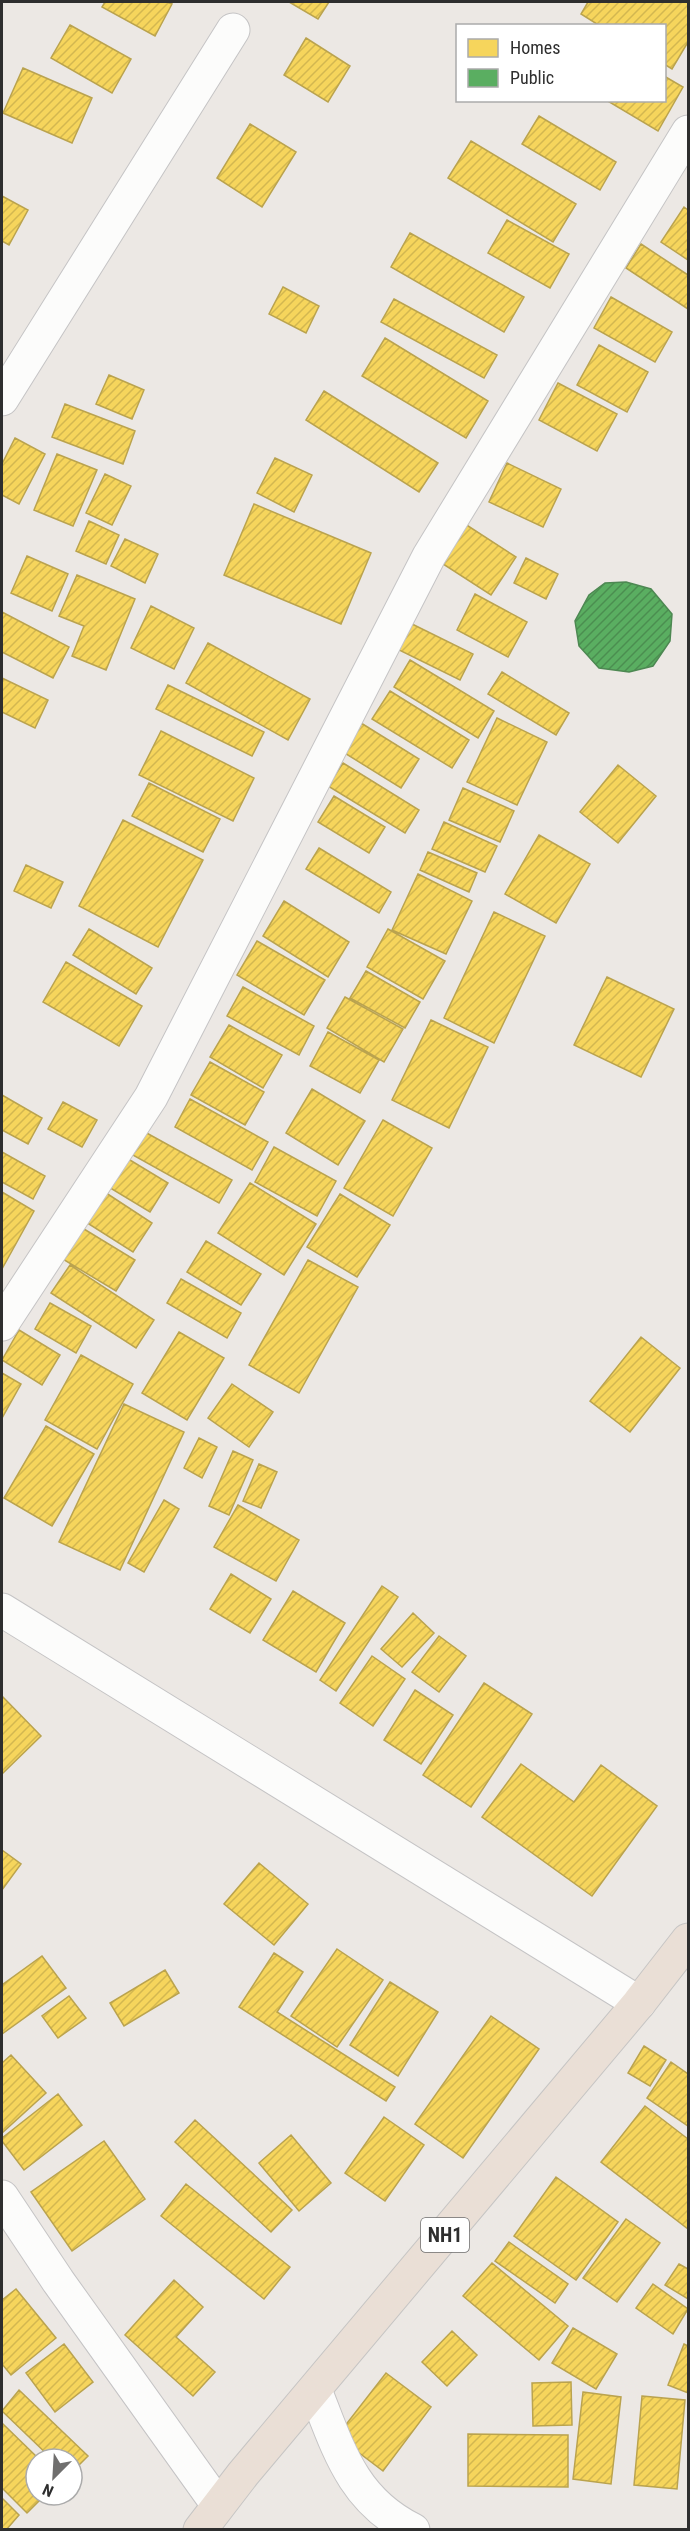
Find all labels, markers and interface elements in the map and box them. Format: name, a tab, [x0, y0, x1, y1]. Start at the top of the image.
legend	[456, 24, 666, 102]
text: Homes	[510, 37, 560, 58]
text: Public	[510, 67, 554, 88]
road number: NH1	[421, 2218, 469, 2252]
north arrow	[24, 2447, 84, 2507]
text: N	[40, 2480, 56, 2501]

